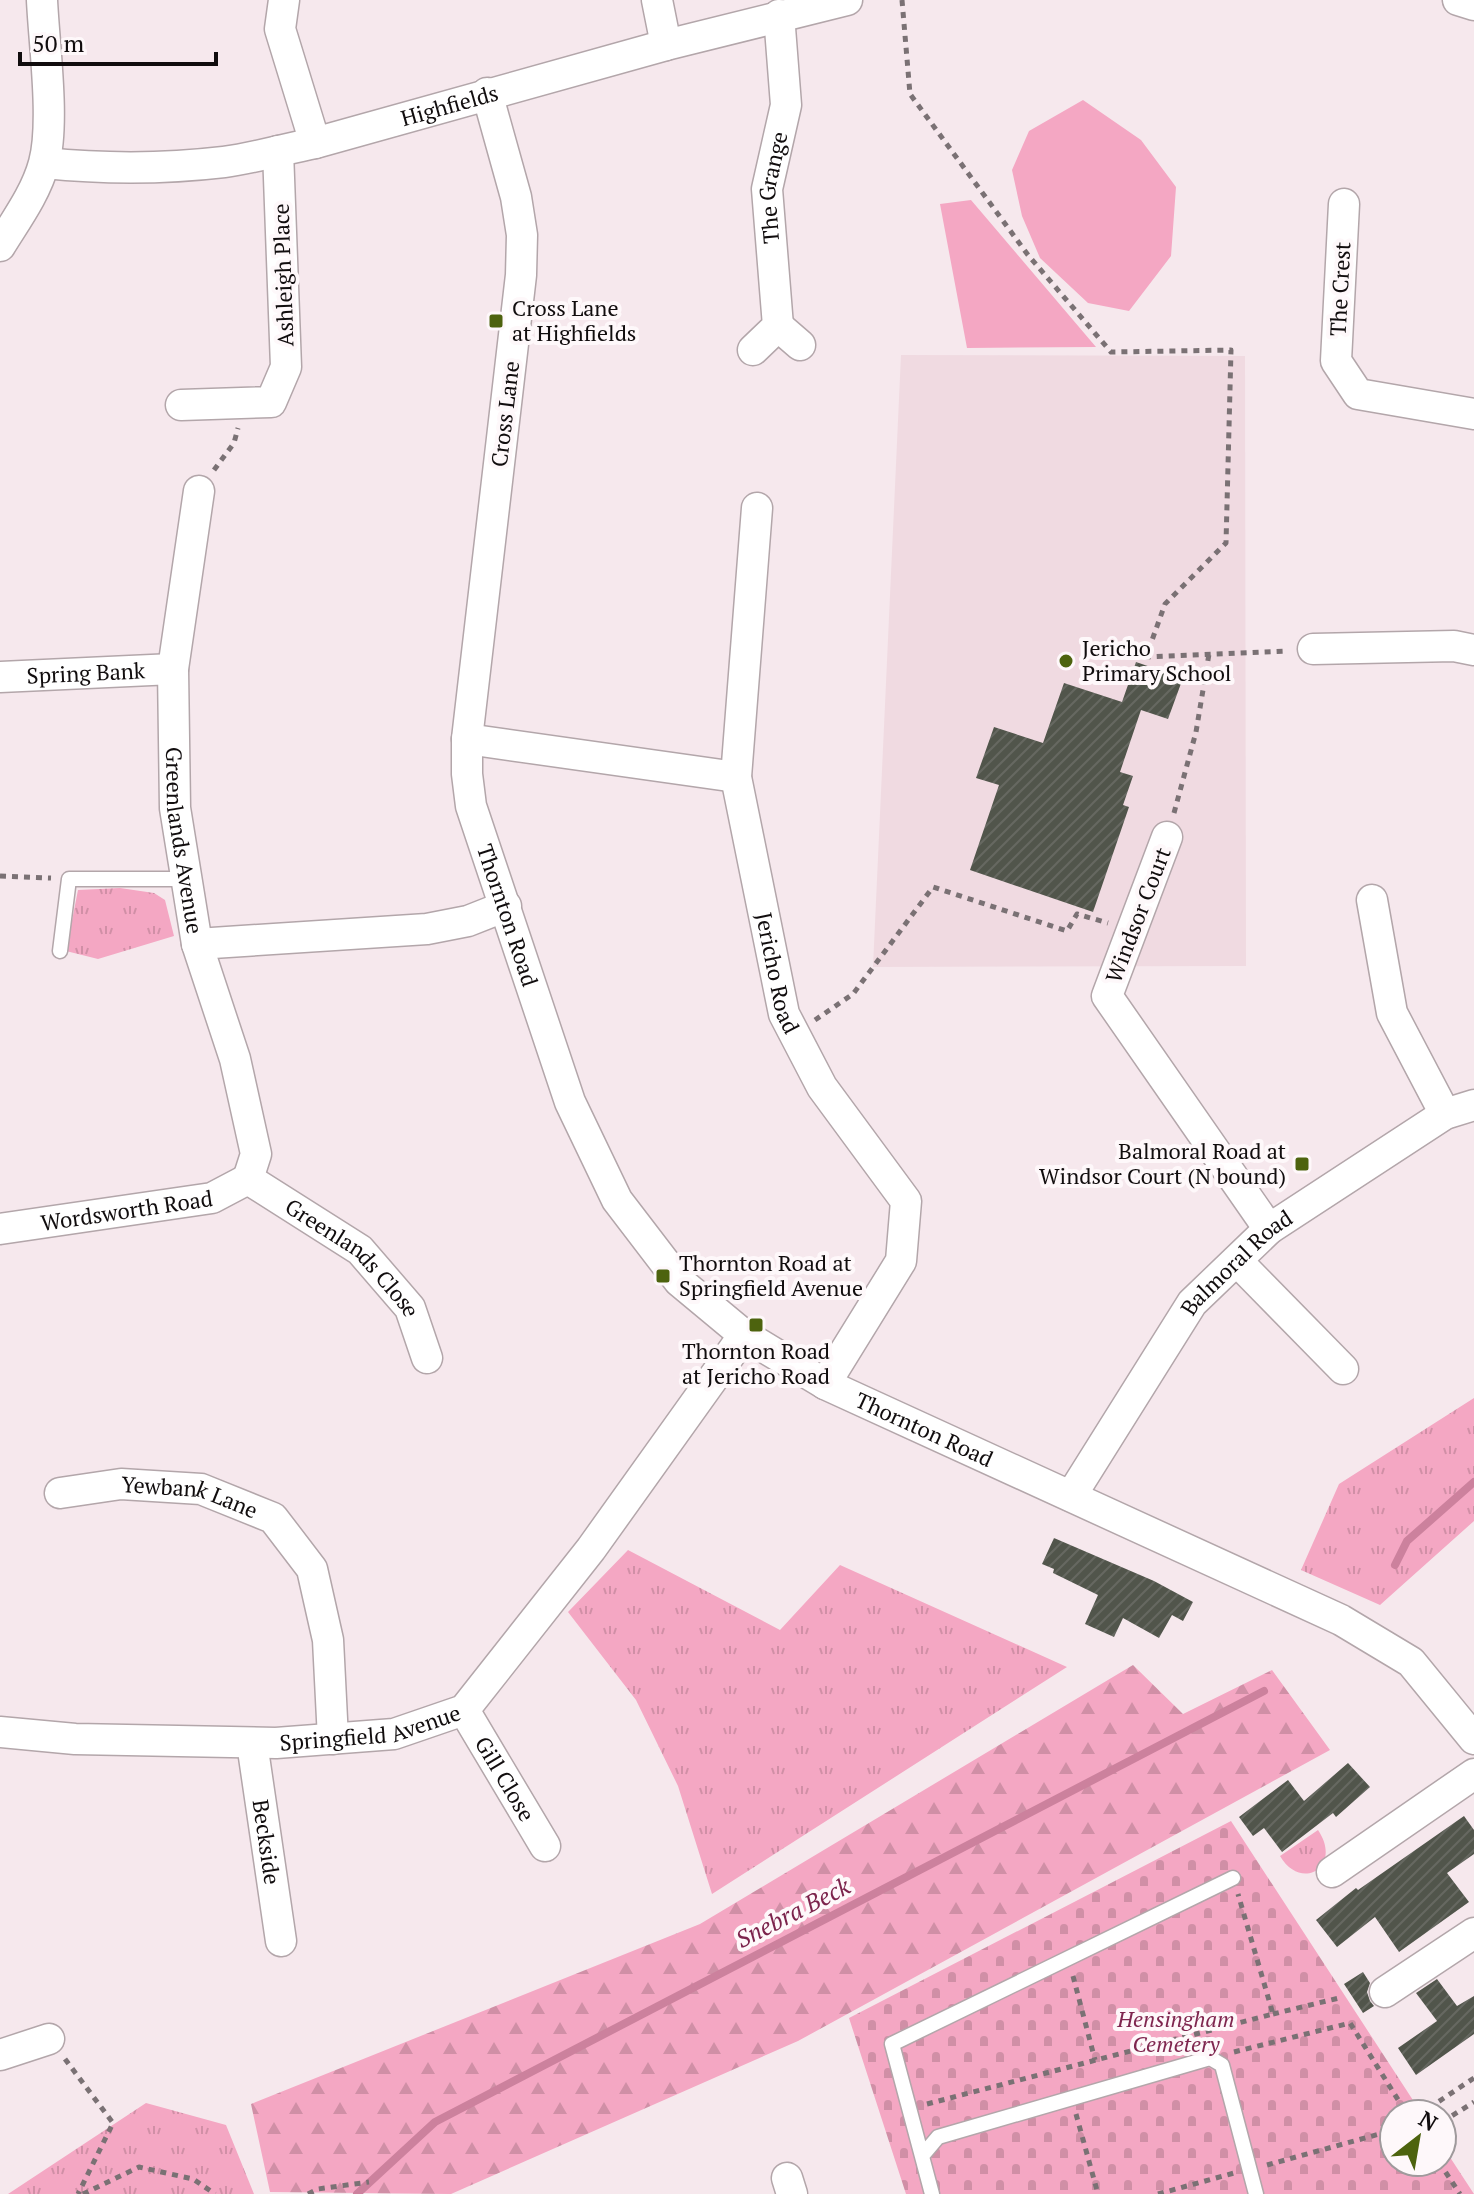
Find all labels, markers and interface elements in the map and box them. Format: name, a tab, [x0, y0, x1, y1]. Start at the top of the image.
scale bar	[20, 16, 216, 66]
text: 50 m	[32, 27, 84, 59]
street label: Highfields	[397, 78, 501, 132]
street label: The Grange	[752, 129, 794, 245]
street label: Ashleigh Place	[266, 203, 299, 347]
street label: The Crest	[1323, 241, 1356, 337]
place label: Cross Lane at Highfields	[512, 293, 636, 347]
marker: Cross Lane at Highfields	[487, 312, 505, 330]
street label: Cross Lane	[484, 359, 525, 469]
place label: Jericho Primary School	[1082, 633, 1231, 687]
marker: Jericho Primary School	[1057, 652, 1075, 670]
street label: Spring Bank	[26, 655, 146, 690]
street label: Greenlands Avenue	[160, 747, 210, 936]
street label: Thornton Road	[471, 840, 545, 990]
street label: Windsor Court	[1098, 843, 1177, 987]
street label: Jericho Road	[750, 910, 807, 1038]
place label: Balmoral Road at Windsor Court (N bound)	[1039, 1136, 1286, 1190]
marker: Balmoral Road at Windsor Court (N bound)	[1293, 1155, 1311, 1173]
street label: Wordsworth Road	[39, 1183, 215, 1237]
street label: Greenlands Close	[280, 1191, 427, 1320]
street label: Balmoral Road	[1173, 1203, 1298, 1320]
place label: Thornton Road at Springfield Avenue	[679, 1248, 863, 1302]
marker: Thornton Road at Springfield Avenue	[654, 1267, 672, 1285]
marker: Thornton Road at Jericho Road	[747, 1316, 765, 1334]
place label: Thornton Road at Jericho Road	[682, 1336, 830, 1390]
street label: Thornton Road	[851, 1385, 998, 1473]
street label: Yewbank Lane	[121, 1469, 262, 1524]
street label: Springfield Avenue	[278, 1697, 464, 1757]
street label: Gill Close	[469, 1731, 542, 1826]
street label: Beckside	[246, 1797, 288, 1886]
water label: Snebra Beck	[730, 1869, 856, 1955]
park label: Hensingham Cemetery	[1116, 2004, 1235, 2058]
north arrow	[1378, 2098, 1458, 2178]
text: N	[1414, 2104, 1443, 2137]

